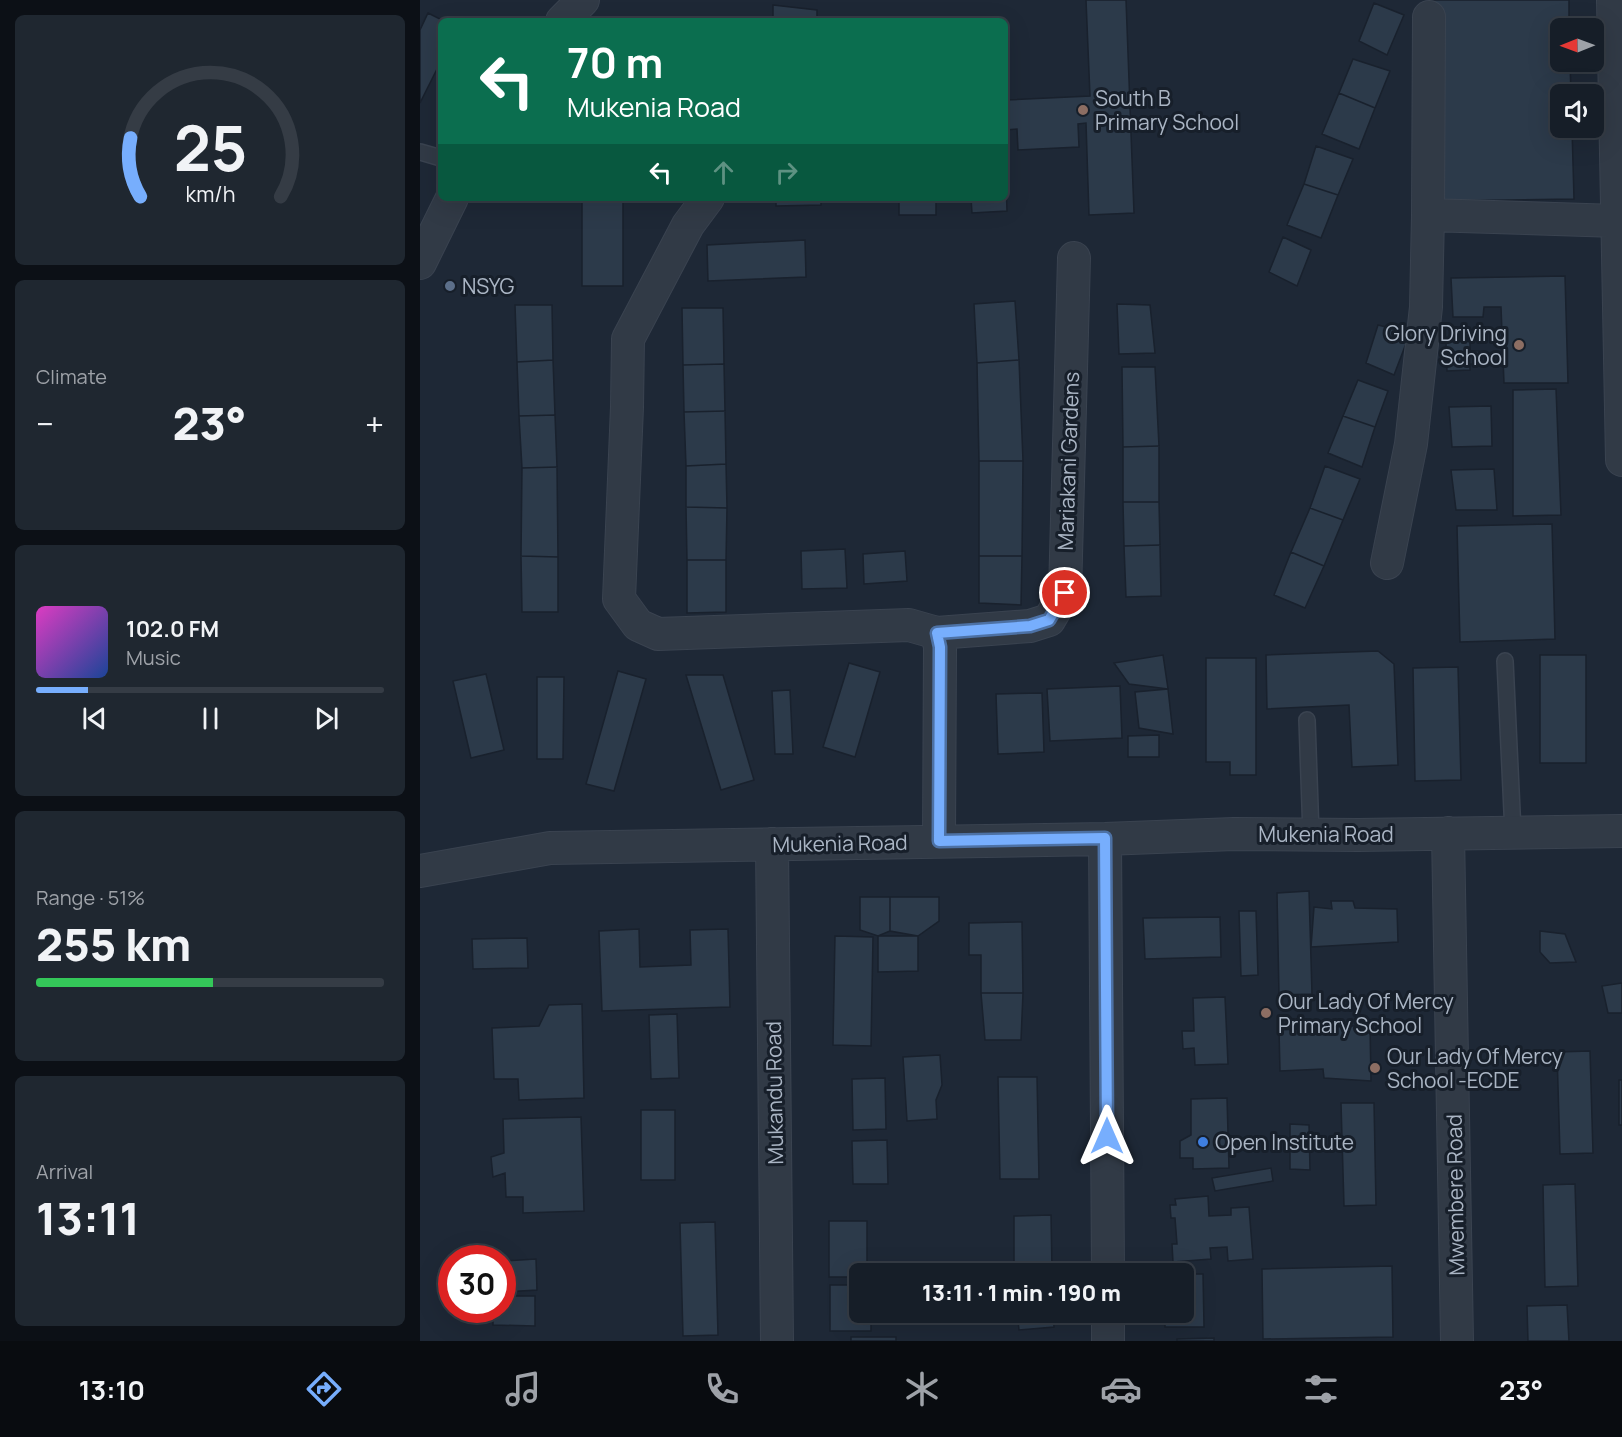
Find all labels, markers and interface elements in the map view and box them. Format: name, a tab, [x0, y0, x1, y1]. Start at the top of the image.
north arrow	[1550, 18, 1604, 72]
map controls	[1550, 18, 1604, 138]
text: 70 m	[567, 33, 663, 91]
icon: left	[468, 42, 546, 120]
place label: South B Primary School	[1095, 84, 1239, 136]
button: sound	[1550, 84, 1604, 138]
text: Mukenia Road	[567, 88, 741, 125]
marker: South B Primary School	[1076, 103, 1090, 117]
text: 25	[173, 104, 247, 190]
icon: left	[644, 156, 677, 189]
icon: ahead	[707, 156, 740, 189]
icon: right	[770, 156, 803, 189]
text: km/h	[185, 179, 235, 208]
place label: NSYG	[462, 272, 515, 300]
marker: NSYG	[443, 279, 457, 293]
place label: Glory Driving School	[1385, 319, 1507, 371]
marker: Glory Driving School	[1512, 338, 1526, 352]
text: Climate	[36, 363, 107, 390]
street label: Mariakani Gardens	[1051, 371, 1085, 551]
text: 23°	[172, 392, 246, 454]
text: −	[36, 401, 54, 446]
text: +	[365, 401, 384, 446]
pin	[1039, 567, 1090, 618]
icon: arrive	[1048, 576, 1081, 609]
text: 102.0 FM	[126, 614, 219, 644]
text: Music	[126, 644, 181, 671]
icon: previous	[78, 702, 111, 735]
icon: pause	[194, 702, 227, 735]
icon: next	[310, 702, 343, 735]
street label: Mukenia Road	[1258, 820, 1394, 848]
street label: Mukenia Road	[772, 828, 908, 858]
text: Range · 51%	[36, 884, 145, 911]
text: 255 km	[36, 913, 191, 975]
place label: Our Lady Of Mercy Primary School	[1278, 987, 1454, 1039]
marker: Our Lady Of Mercy Primary School	[1259, 1006, 1273, 1020]
street label: Mukandu Road	[759, 1021, 789, 1165]
place label: Our Lady Of Mercy School -ECDE	[1387, 1042, 1563, 1094]
marker: Our Lady Of Mercy School -ECDE	[1368, 1061, 1382, 1075]
position arrow	[1075, 1104, 1139, 1168]
street label: Mwembere Road	[1440, 1114, 1470, 1276]
place label: Open Institute	[1215, 1128, 1354, 1156]
marker: Open Institute	[1196, 1135, 1210, 1149]
text: Arrival	[36, 1158, 93, 1185]
text: 13:11	[36, 1187, 140, 1249]
speed limit sign: 30	[438, 1245, 516, 1323]
text: 13:11 · 1 min · 190 m	[922, 1278, 1121, 1308]
icon: directions	[303, 1368, 345, 1410]
icon: music	[502, 1368, 544, 1410]
icon: phone	[701, 1368, 743, 1410]
icon: climate	[901, 1368, 943, 1410]
icon: car	[1100, 1368, 1142, 1410]
icon: filters	[1300, 1368, 1342, 1410]
text: 13:10	[79, 1371, 145, 1408]
text: 23°	[1499, 1371, 1543, 1408]

